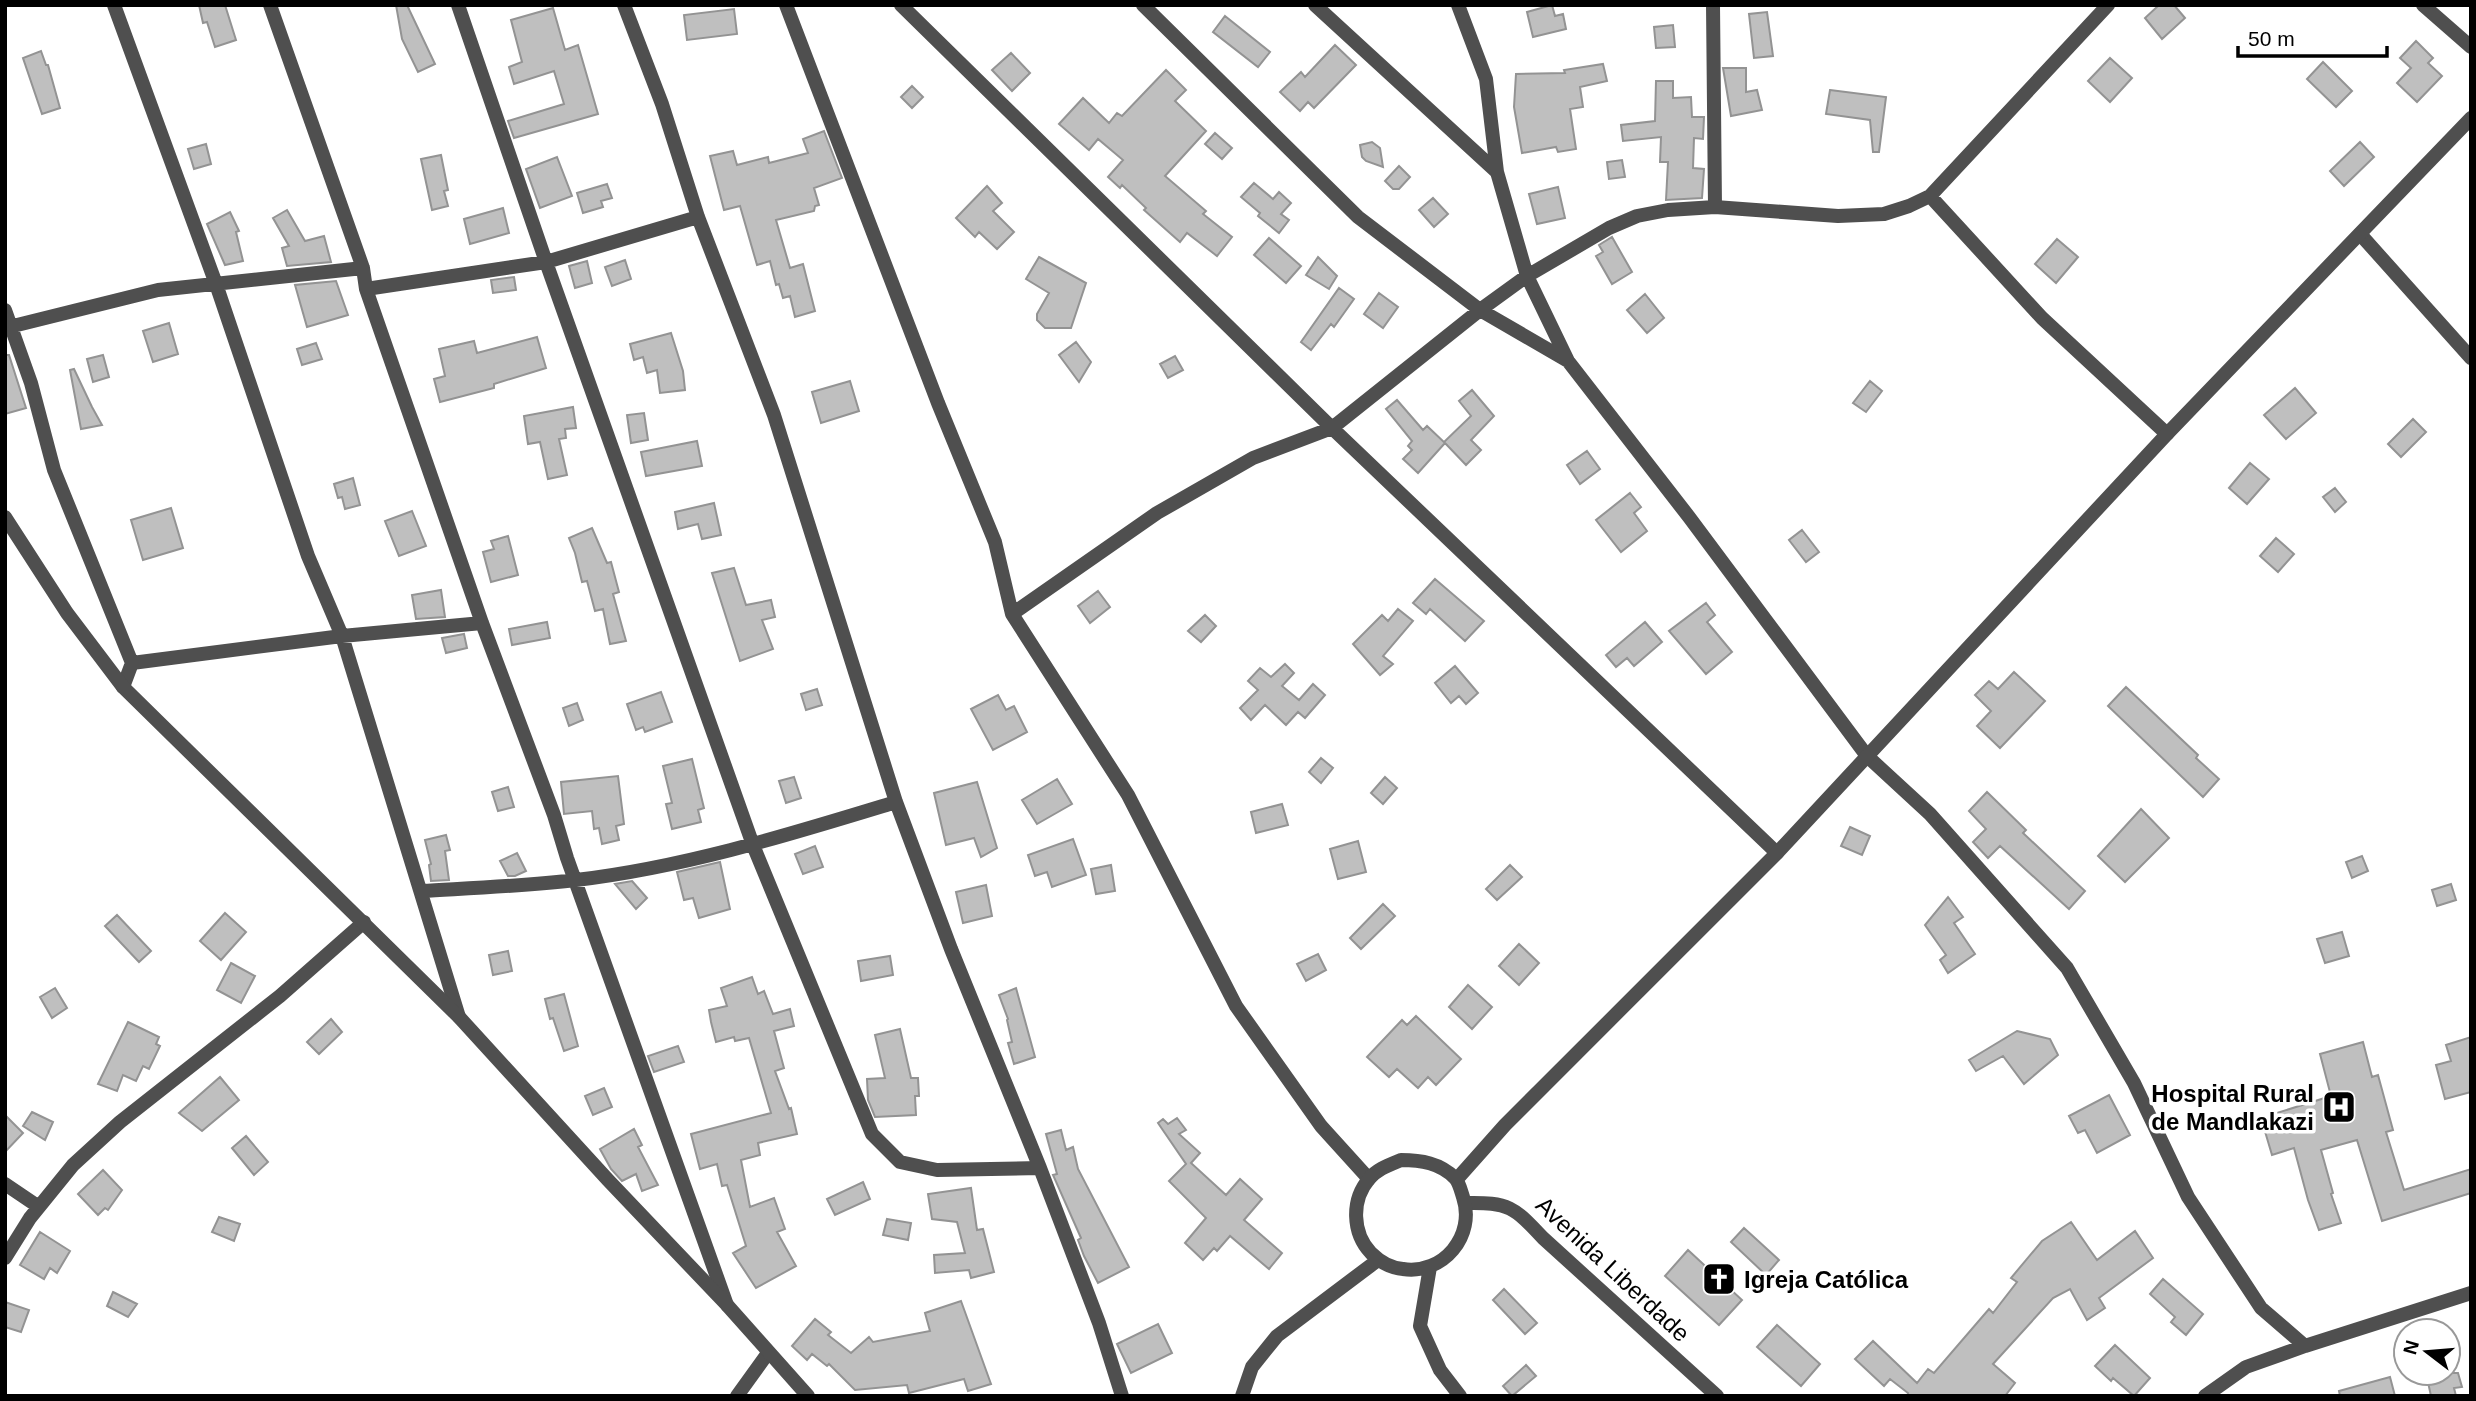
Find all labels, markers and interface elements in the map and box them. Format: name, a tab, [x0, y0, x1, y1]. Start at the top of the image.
scale bar	[2238, 14, 2387, 58]
text: 50 m	[2248, 27, 2295, 50]
place label: Hospital Rural de Mandlakazi	[2151, 1080, 2314, 1135]
hospital icon: Hospital Rural de Mandlakazi	[2320, 1088, 2358, 1126]
street label: Avenida Liberdade	[1531, 1191, 1695, 1347]
church icon: Igreja Católica	[1700, 1260, 1738, 1298]
place label: Igreja Católica	[1744, 1266, 1909, 1293]
north arrow	[2392, 1317, 2462, 1387]
text: N	[2399, 1338, 2423, 1357]

